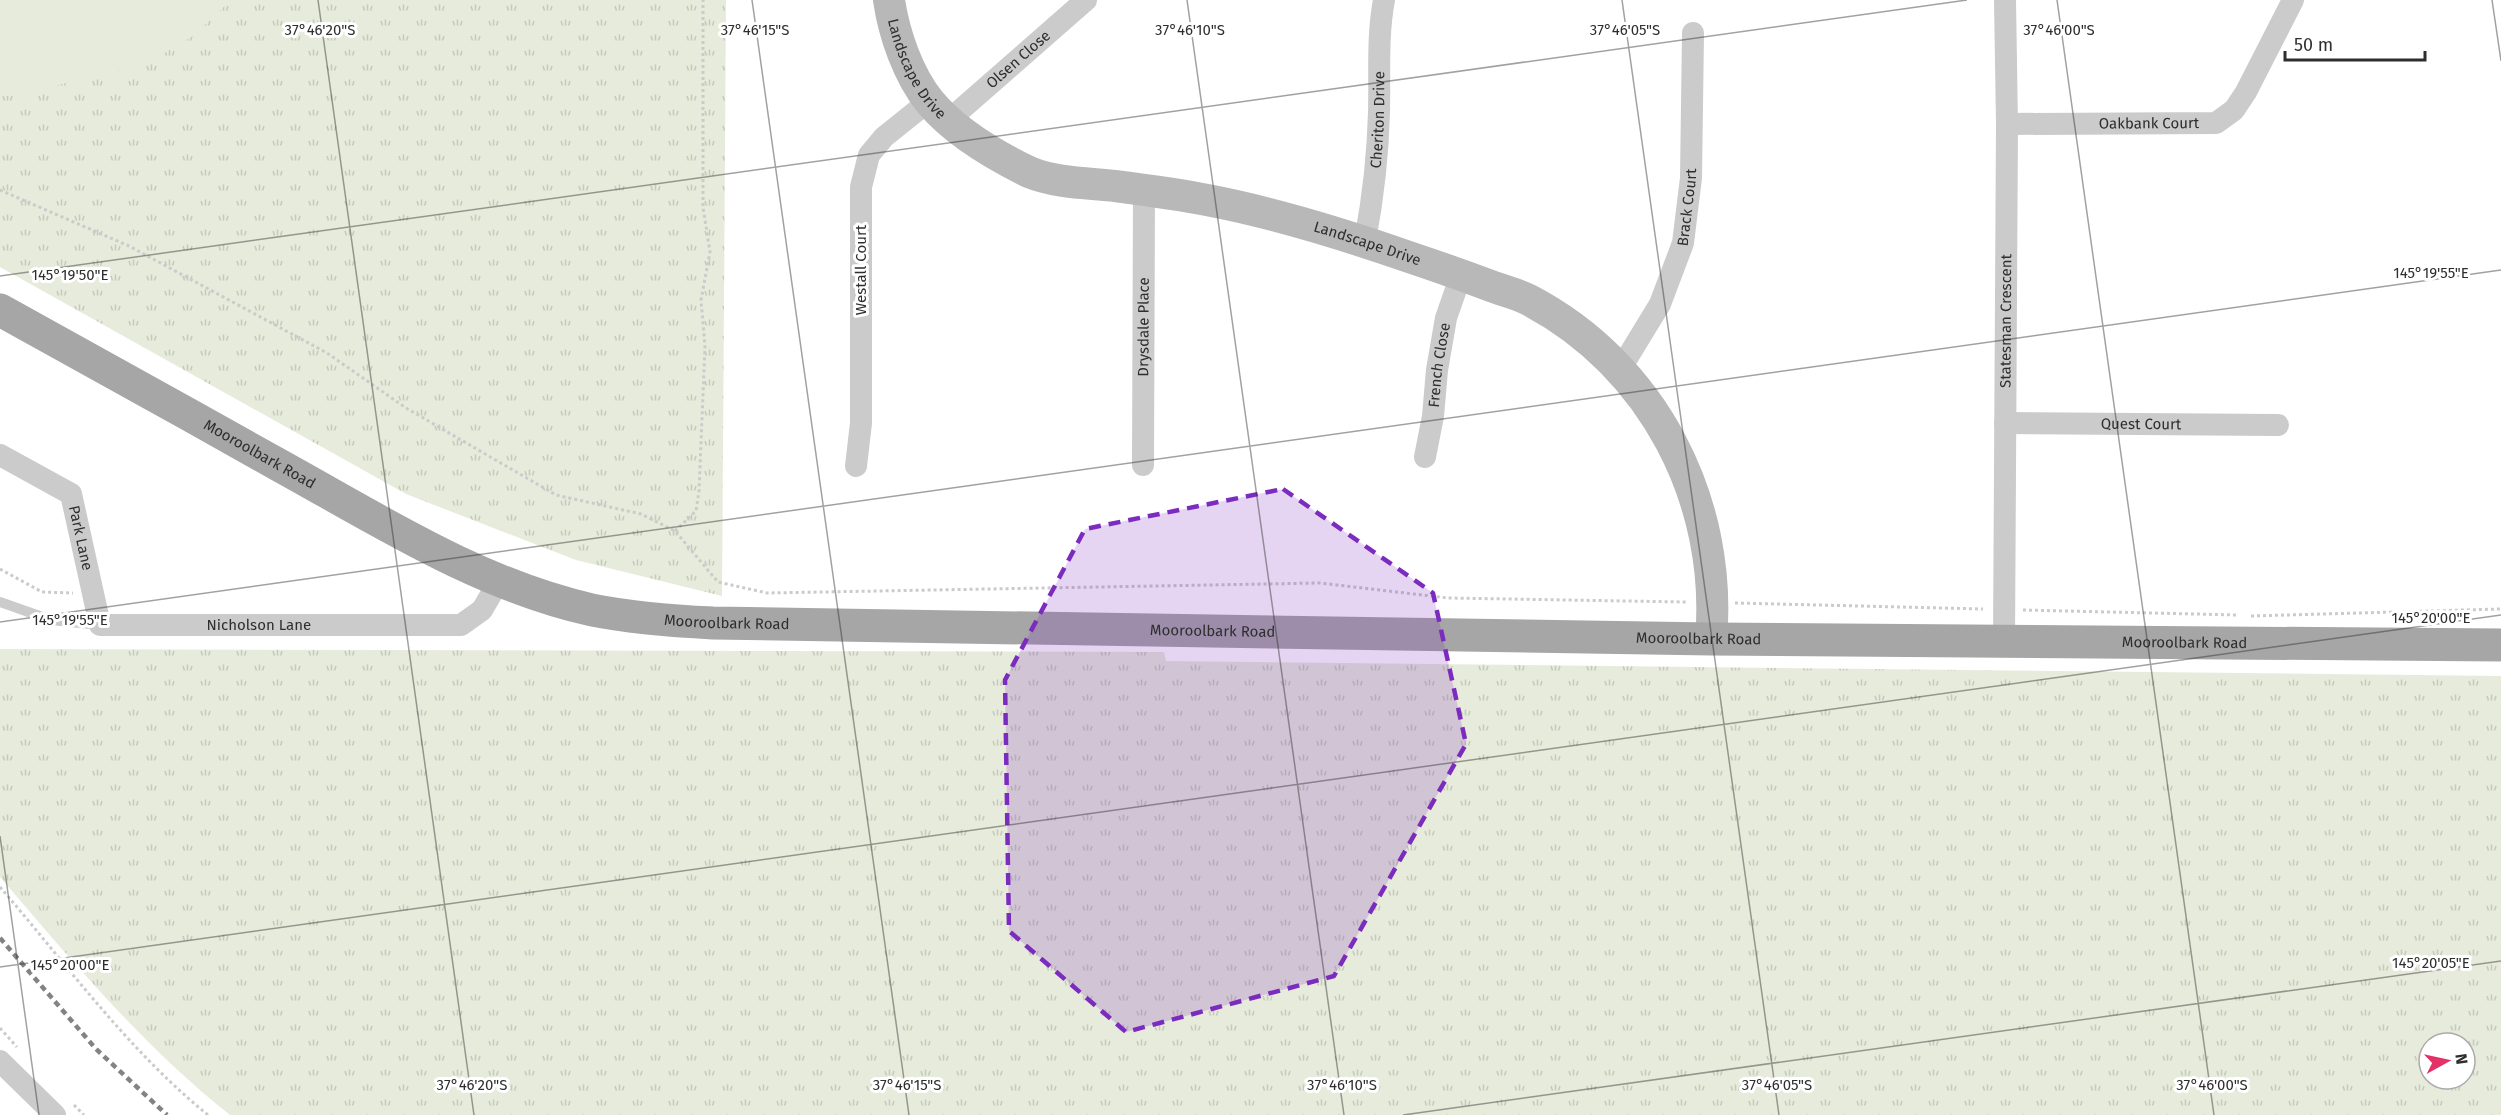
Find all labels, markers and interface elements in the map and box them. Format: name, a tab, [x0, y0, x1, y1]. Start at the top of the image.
street label: Landscape Drive	[884, 17, 950, 123]
text: 37°46'20"S	[285, 21, 355, 39]
text: 37°46'15"S	[721, 21, 789, 39]
text: 37°46'10"S	[1155, 21, 1225, 39]
text: 37°46'05"S	[1590, 21, 1660, 39]
text: 37°46'00"S	[2023, 21, 2095, 39]
scale bar	[2285, 24, 2424, 62]
street label: Olsen Close	[982, 26, 1054, 92]
text: 50 m	[2294, 34, 2333, 56]
street label: Cheriton Drive	[1367, 71, 1388, 169]
street label: Oakbank Court	[2099, 114, 2200, 133]
street label: Brack Court	[1674, 168, 1700, 247]
street label: Landscape Drive	[1312, 218, 1423, 269]
street label: Westall Court	[852, 224, 870, 315]
street label: Statesman Crescent	[1996, 253, 2015, 388]
text: 145°19'55"E	[2393, 264, 2469, 282]
text: 145°19'50"E	[32, 266, 108, 284]
street label: Drysdale Place	[1134, 277, 1153, 377]
street label: French Close	[1425, 321, 1454, 408]
street label: Quest Court	[2101, 415, 2182, 433]
street label: Mooroolbark Road	[201, 416, 319, 493]
street label: Park Lane	[65, 504, 97, 572]
text: 145°20'00"E	[2392, 609, 2470, 627]
text: 145°19'55"E	[32, 611, 108, 629]
street label: Mooroolbark Road	[663, 611, 790, 633]
street label: Nicholson Lane	[206, 616, 311, 634]
street label: Mooroolbark Road	[1150, 621, 1276, 641]
street label: Mooroolbark Road	[1636, 629, 1761, 648]
street label: Mooroolbark Road	[2122, 633, 2247, 652]
text: 145°20'05"E	[2392, 954, 2470, 972]
text: 145°20'00"E	[31, 956, 109, 974]
north arrow	[2417, 1031, 2477, 1091]
text: N	[2451, 1052, 2472, 1066]
text: 37°46'20"S	[437, 1076, 507, 1094]
text: 37°46'15"S	[873, 1076, 941, 1094]
text: 37°46'10"S	[1307, 1076, 1377, 1094]
text: 37°46'05"S	[1742, 1076, 1812, 1094]
text: 37°46'00"S	[2176, 1076, 2248, 1094]

